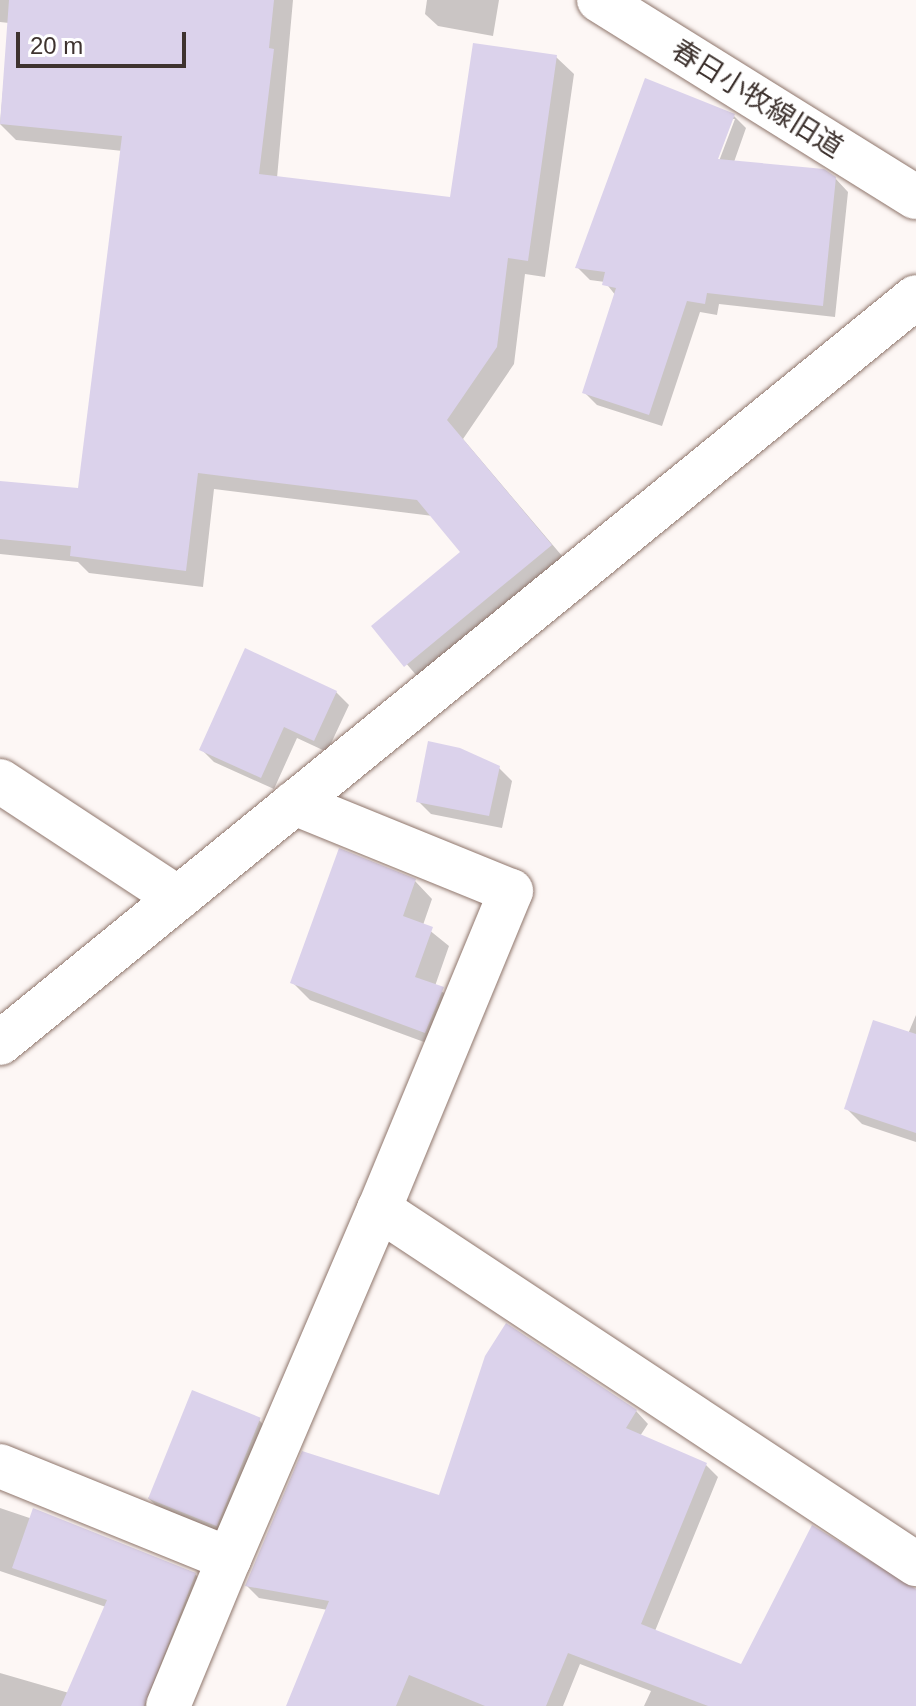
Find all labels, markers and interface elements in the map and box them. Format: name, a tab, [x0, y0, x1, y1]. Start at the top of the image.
scale bar	[20, 16, 190, 66]
text: 20 m	[30, 32, 83, 59]
street label: 春日小牧線旧道	[665, 33, 849, 165]

